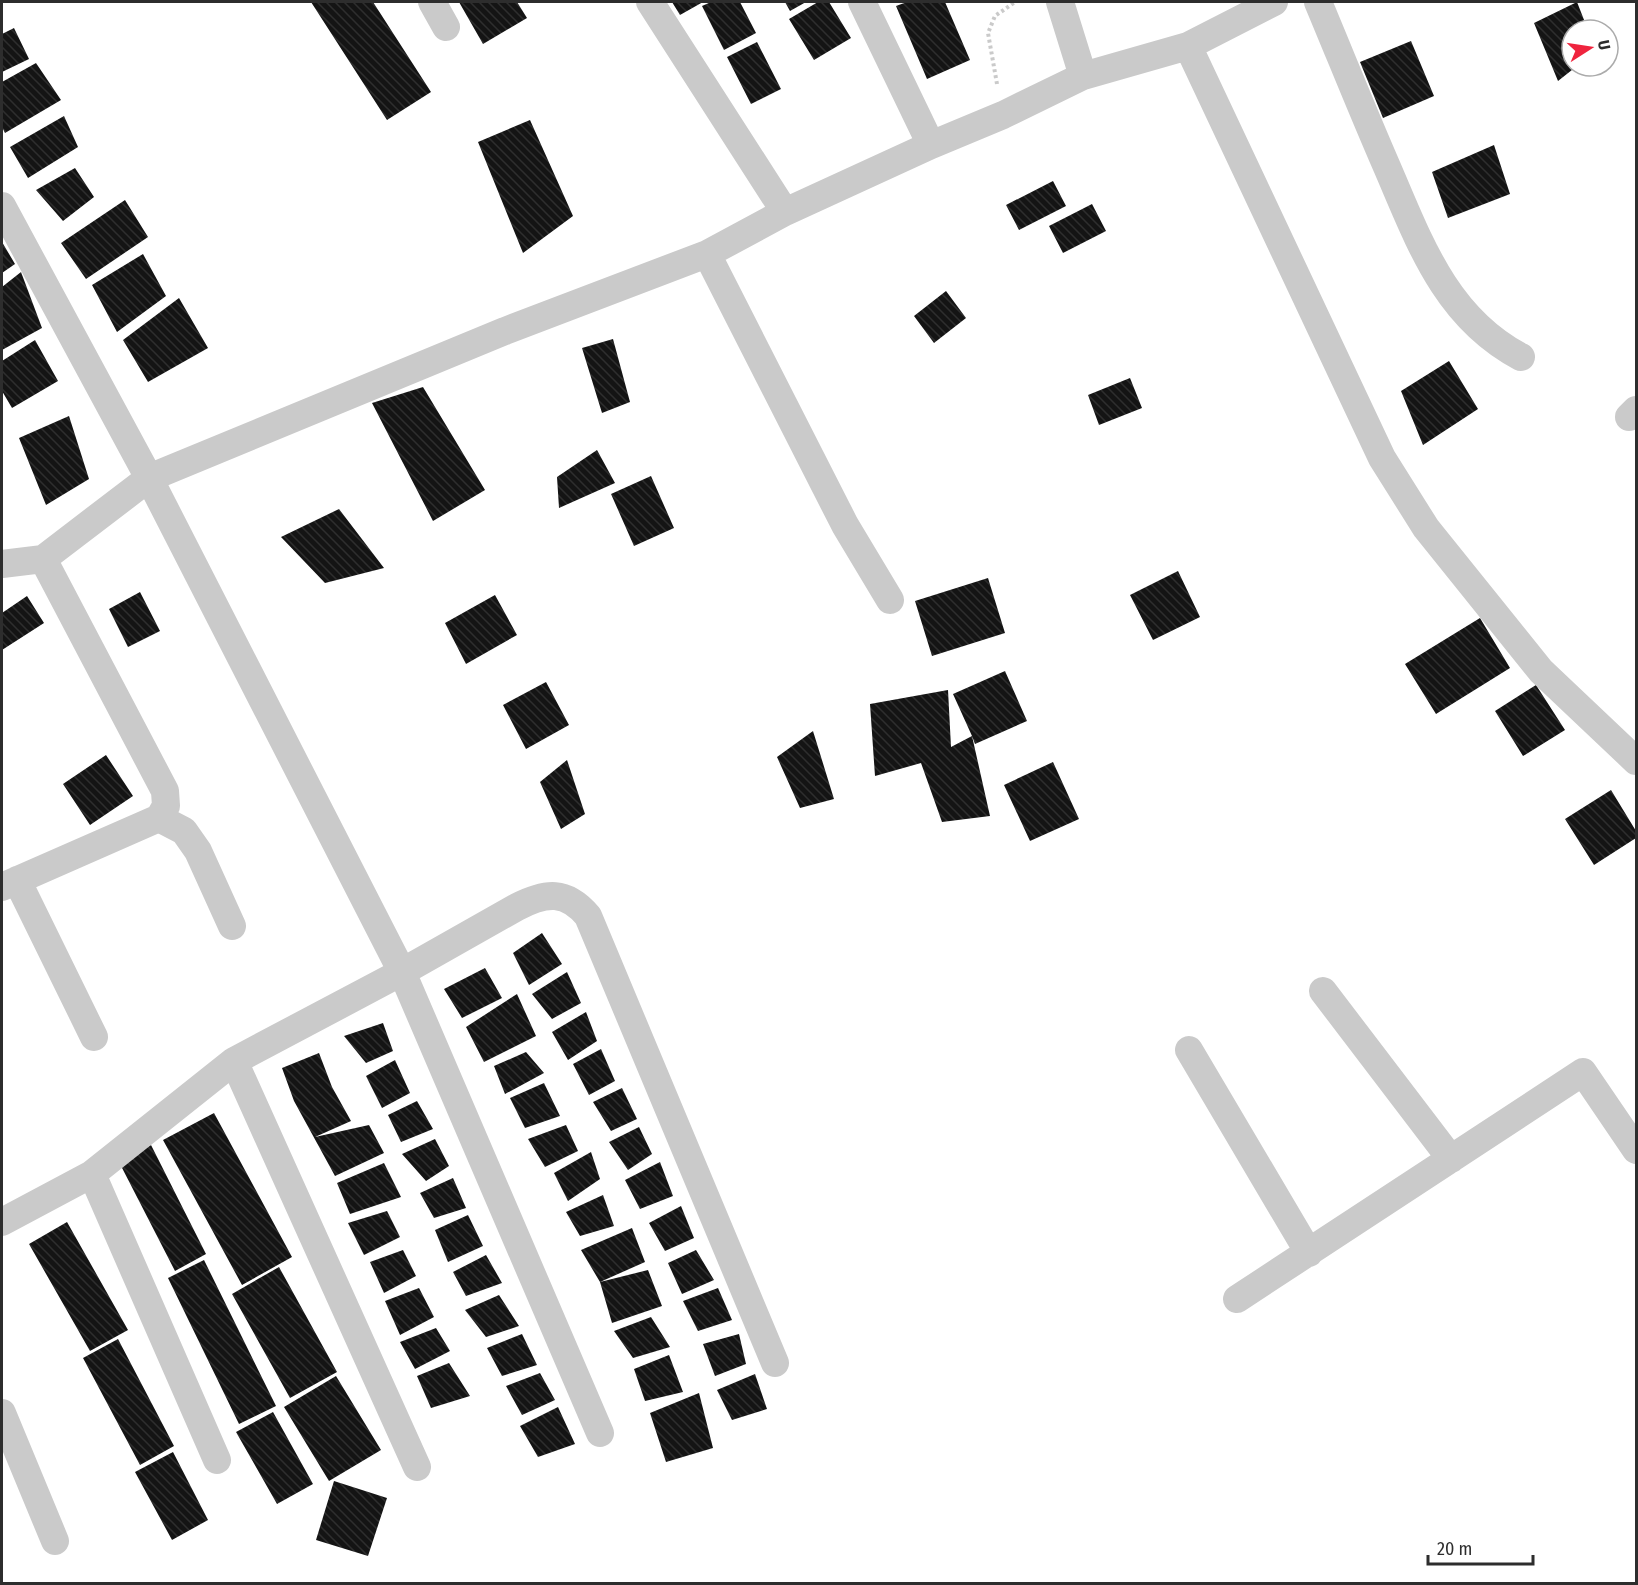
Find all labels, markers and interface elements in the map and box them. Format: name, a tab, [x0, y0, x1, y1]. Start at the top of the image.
north arrow	[1560, 18, 1620, 78]
text: U	[1594, 38, 1614, 52]
scale bar	[1428, 1528, 1533, 1566]
text: 20 m	[1437, 1538, 1472, 1560]

